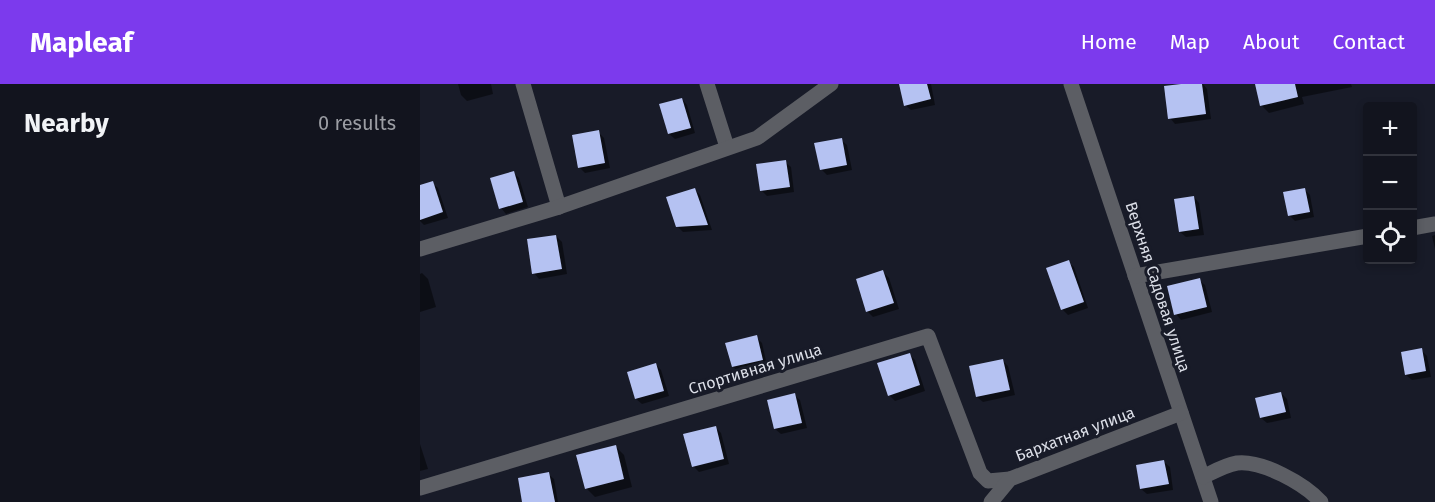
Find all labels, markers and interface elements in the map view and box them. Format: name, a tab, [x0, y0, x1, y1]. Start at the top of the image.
text: Mapleaf	[30, 26, 133, 59]
text: Home	[1081, 29, 1137, 55]
text: Map	[1170, 29, 1210, 55]
text: About	[1243, 29, 1300, 55]
text: Contact	[1333, 29, 1405, 55]
map controls	[1363, 102, 1417, 264]
button: +	[1363, 102, 1417, 156]
text: Nearby	[24, 108, 109, 139]
text: 0 results	[318, 111, 396, 135]
button: −	[1363, 156, 1417, 210]
street label: Верхняя Садовая улица	[1121, 199, 1195, 375]
button: locate	[1363, 210, 1417, 264]
street label: Спортивная улица	[686, 340, 824, 398]
street label: Бархатная улица	[1013, 403, 1137, 465]

